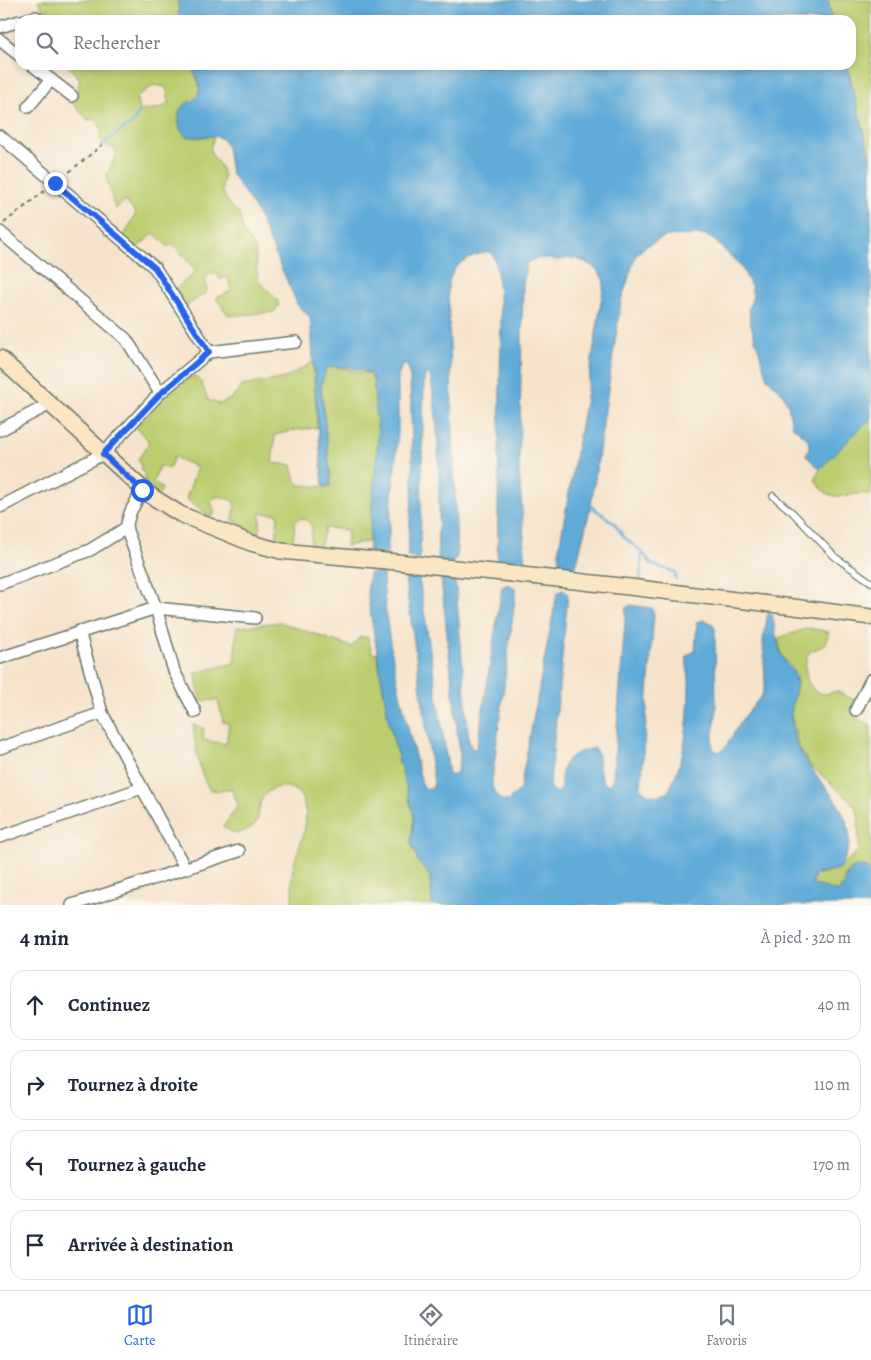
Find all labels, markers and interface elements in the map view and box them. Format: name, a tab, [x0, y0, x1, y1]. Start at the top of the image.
search box	[15, 15, 856, 70]
icon: search	[33, 29, 61, 57]
text: Rechercher	[73, 30, 160, 56]
route end	[44, 172, 67, 195]
route start	[131, 479, 154, 502]
text: 4 min	[20, 924, 69, 952]
text: À pied · 320 m	[761, 927, 851, 949]
icon: ahead	[21, 991, 49, 1019]
text: Continuez	[68, 992, 150, 1018]
text: 40 m	[818, 994, 850, 1016]
icon: right	[21, 1071, 49, 1099]
text: Tournez à droite	[68, 1072, 198, 1098]
text: 110 m	[814, 1074, 850, 1096]
icon: left	[21, 1151, 49, 1179]
text: Tournez à gauche	[68, 1152, 206, 1178]
text: 170 m	[813, 1154, 850, 1176]
icon: arrive	[21, 1231, 49, 1259]
text: Arrivée à destination	[68, 1232, 233, 1258]
tab: Carte	[124, 1301, 156, 1350]
tab: Itinéraire	[404, 1301, 458, 1350]
tab: Favoris	[706, 1301, 747, 1350]

